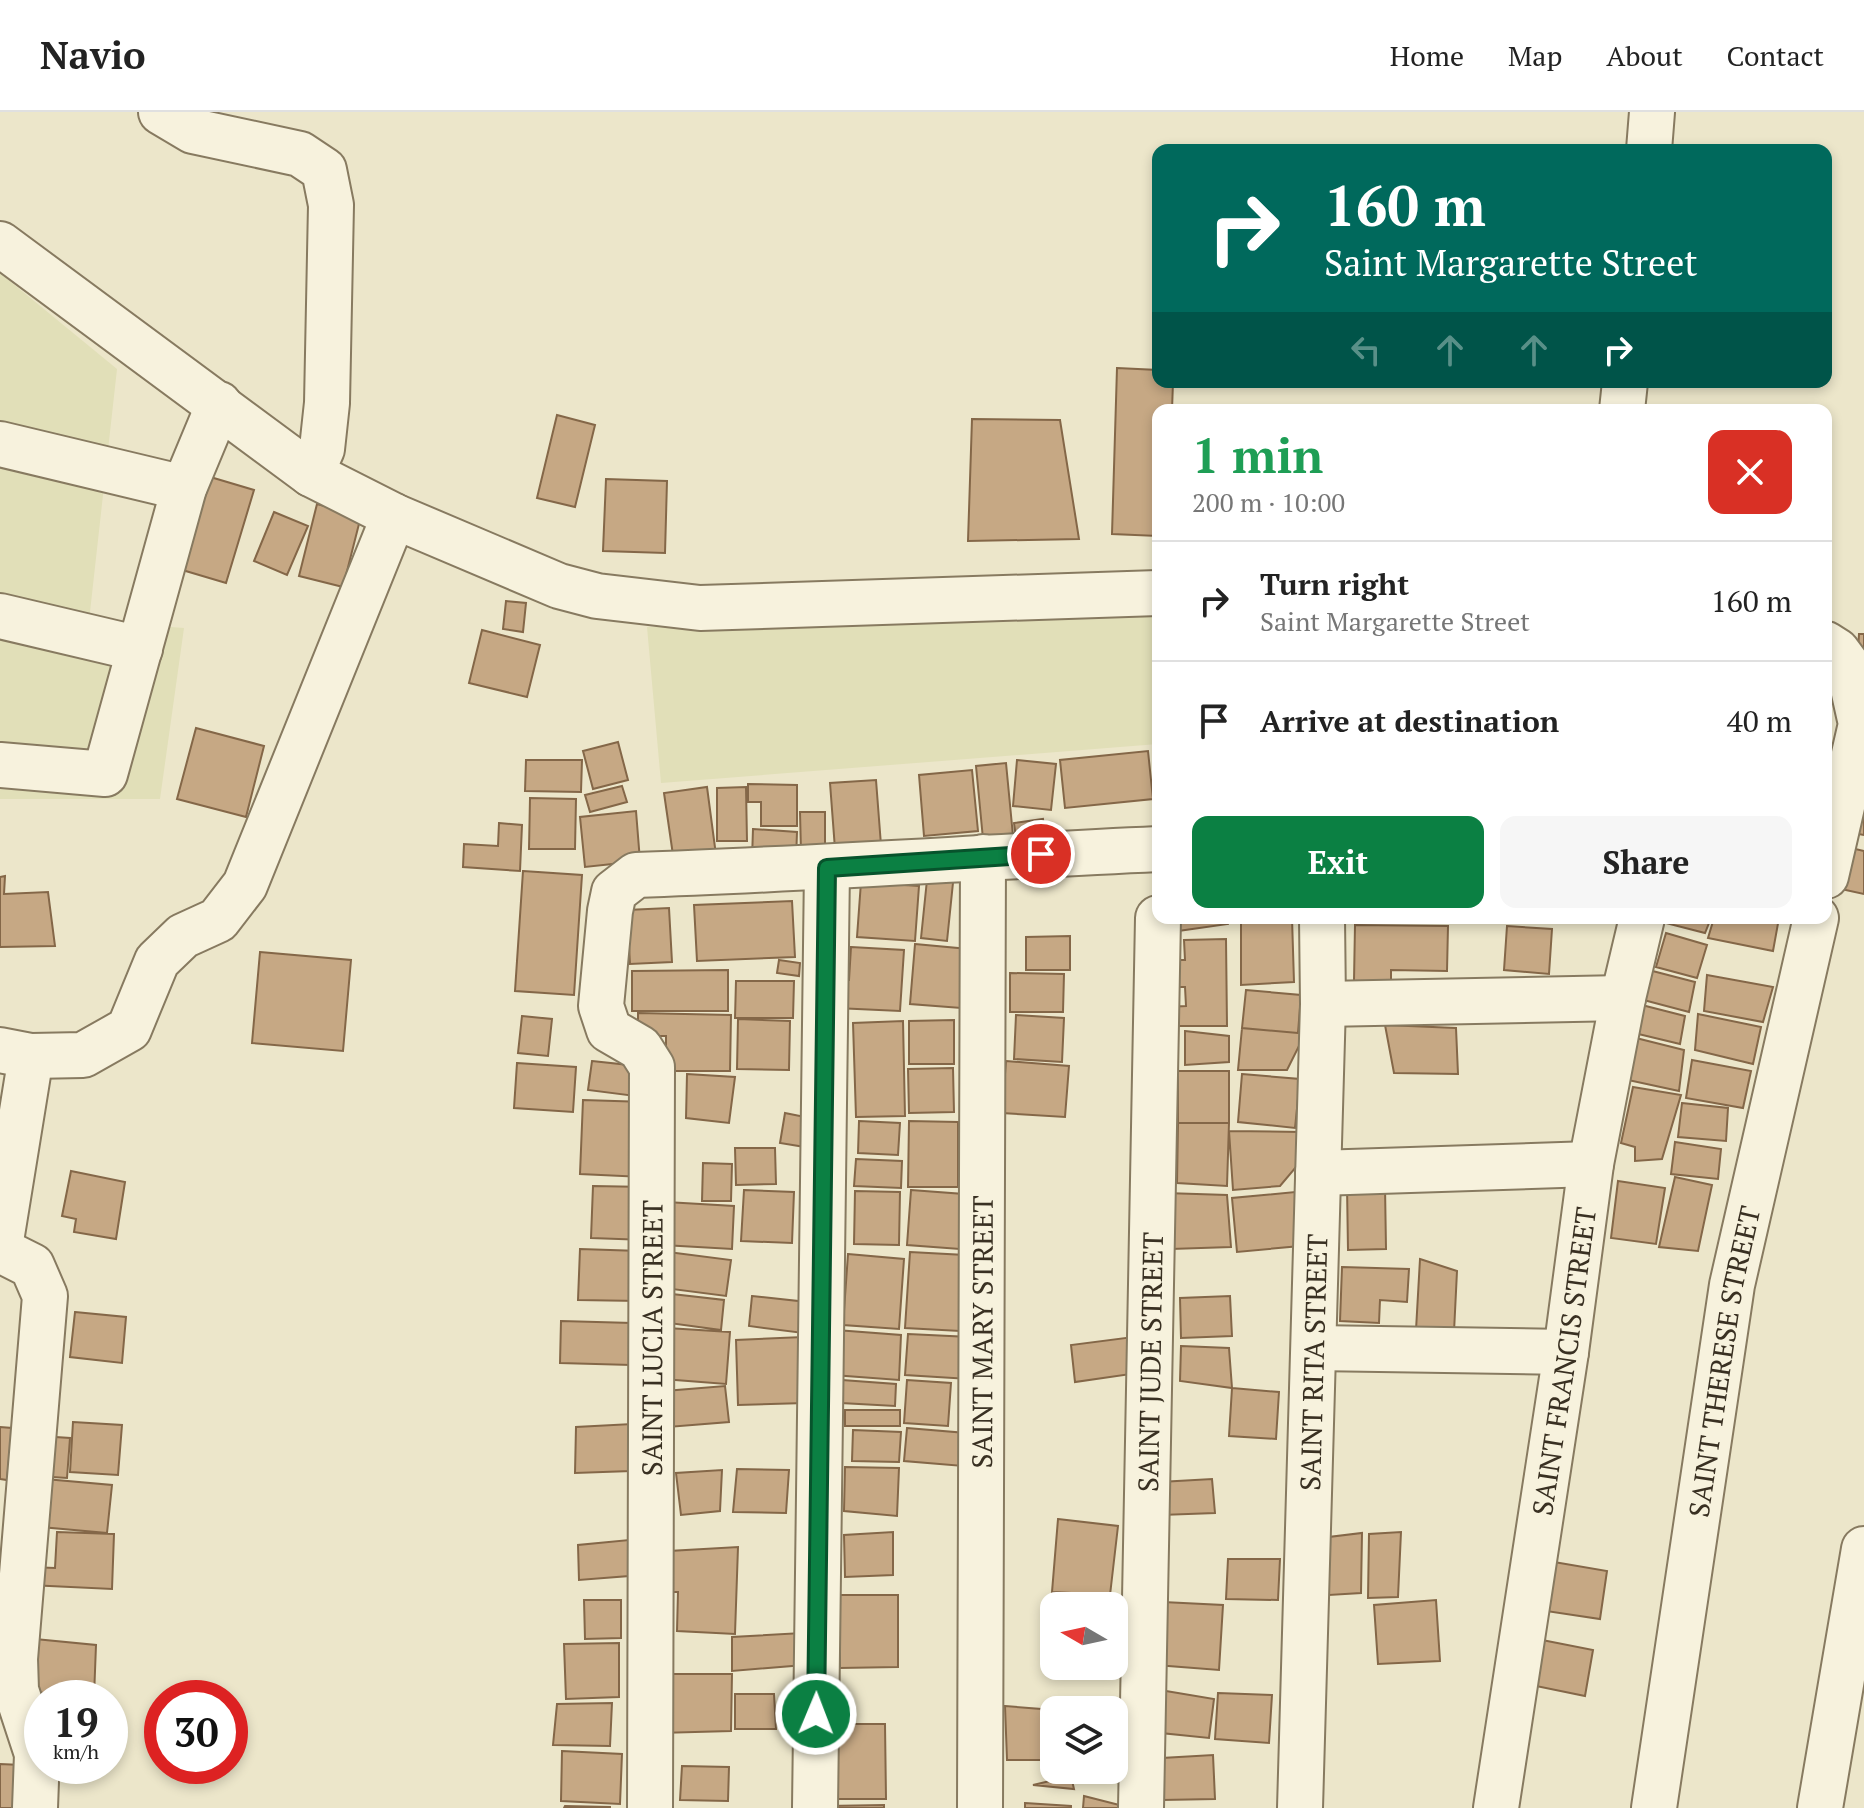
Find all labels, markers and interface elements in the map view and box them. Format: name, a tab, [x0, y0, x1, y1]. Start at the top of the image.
text: Navio	[40, 30, 146, 80]
text: Home	[1390, 37, 1464, 74]
text: Map	[1508, 37, 1562, 74]
text: About	[1606, 37, 1683, 74]
text: Contact	[1727, 37, 1824, 74]
text: 160 m	[1324, 168, 1486, 242]
icon: right	[1192, 176, 1296, 280]
text: Saint Margarette Street	[1324, 239, 1698, 286]
icon: left	[1344, 328, 1388, 372]
icon: ahead	[1428, 328, 1472, 372]
icon: ahead	[1512, 328, 1556, 372]
icon: right	[1596, 328, 1640, 372]
text: 1 min	[1192, 423, 1323, 487]
button: close	[1708, 430, 1792, 514]
text: 200 m · 10:00	[1192, 485, 1345, 519]
text: Turn right	[1260, 564, 1409, 604]
icon: right	[1192, 579, 1236, 623]
text: 160 m	[1711, 581, 1792, 621]
text: Saint Margarette Street	[1260, 604, 1530, 638]
icon: arrive	[1192, 699, 1236, 743]
text: Arrive at destination	[1260, 701, 1559, 741]
text: 40 m	[1727, 701, 1792, 741]
button: Exit	[1192, 816, 1484, 908]
button: Share	[1500, 816, 1792, 908]
pin	[1007, 820, 1075, 888]
icon: arrive	[1019, 832, 1063, 876]
street label: SAINT MARY STREET	[963, 1195, 1000, 1469]
street label: SAINT LUCIA STREET	[632, 1200, 670, 1476]
street label: SAINT THERESE STREET	[1679, 1202, 1768, 1519]
street label: SAINT FRANCIS STREET	[1523, 1205, 1604, 1518]
street label: SAINT JUDE STREET	[1129, 1232, 1170, 1492]
street label: SAINT RITA STREET	[1291, 1233, 1335, 1491]
north arrow	[1040, 1592, 1128, 1680]
map controls	[1040, 1592, 1128, 1784]
position arrow	[774, 1672, 858, 1756]
speed limit sign: 30	[144, 1680, 248, 1784]
text: 19	[53, 1695, 99, 1748]
button: layers	[1040, 1696, 1128, 1784]
text: km/h	[53, 1738, 99, 1765]

